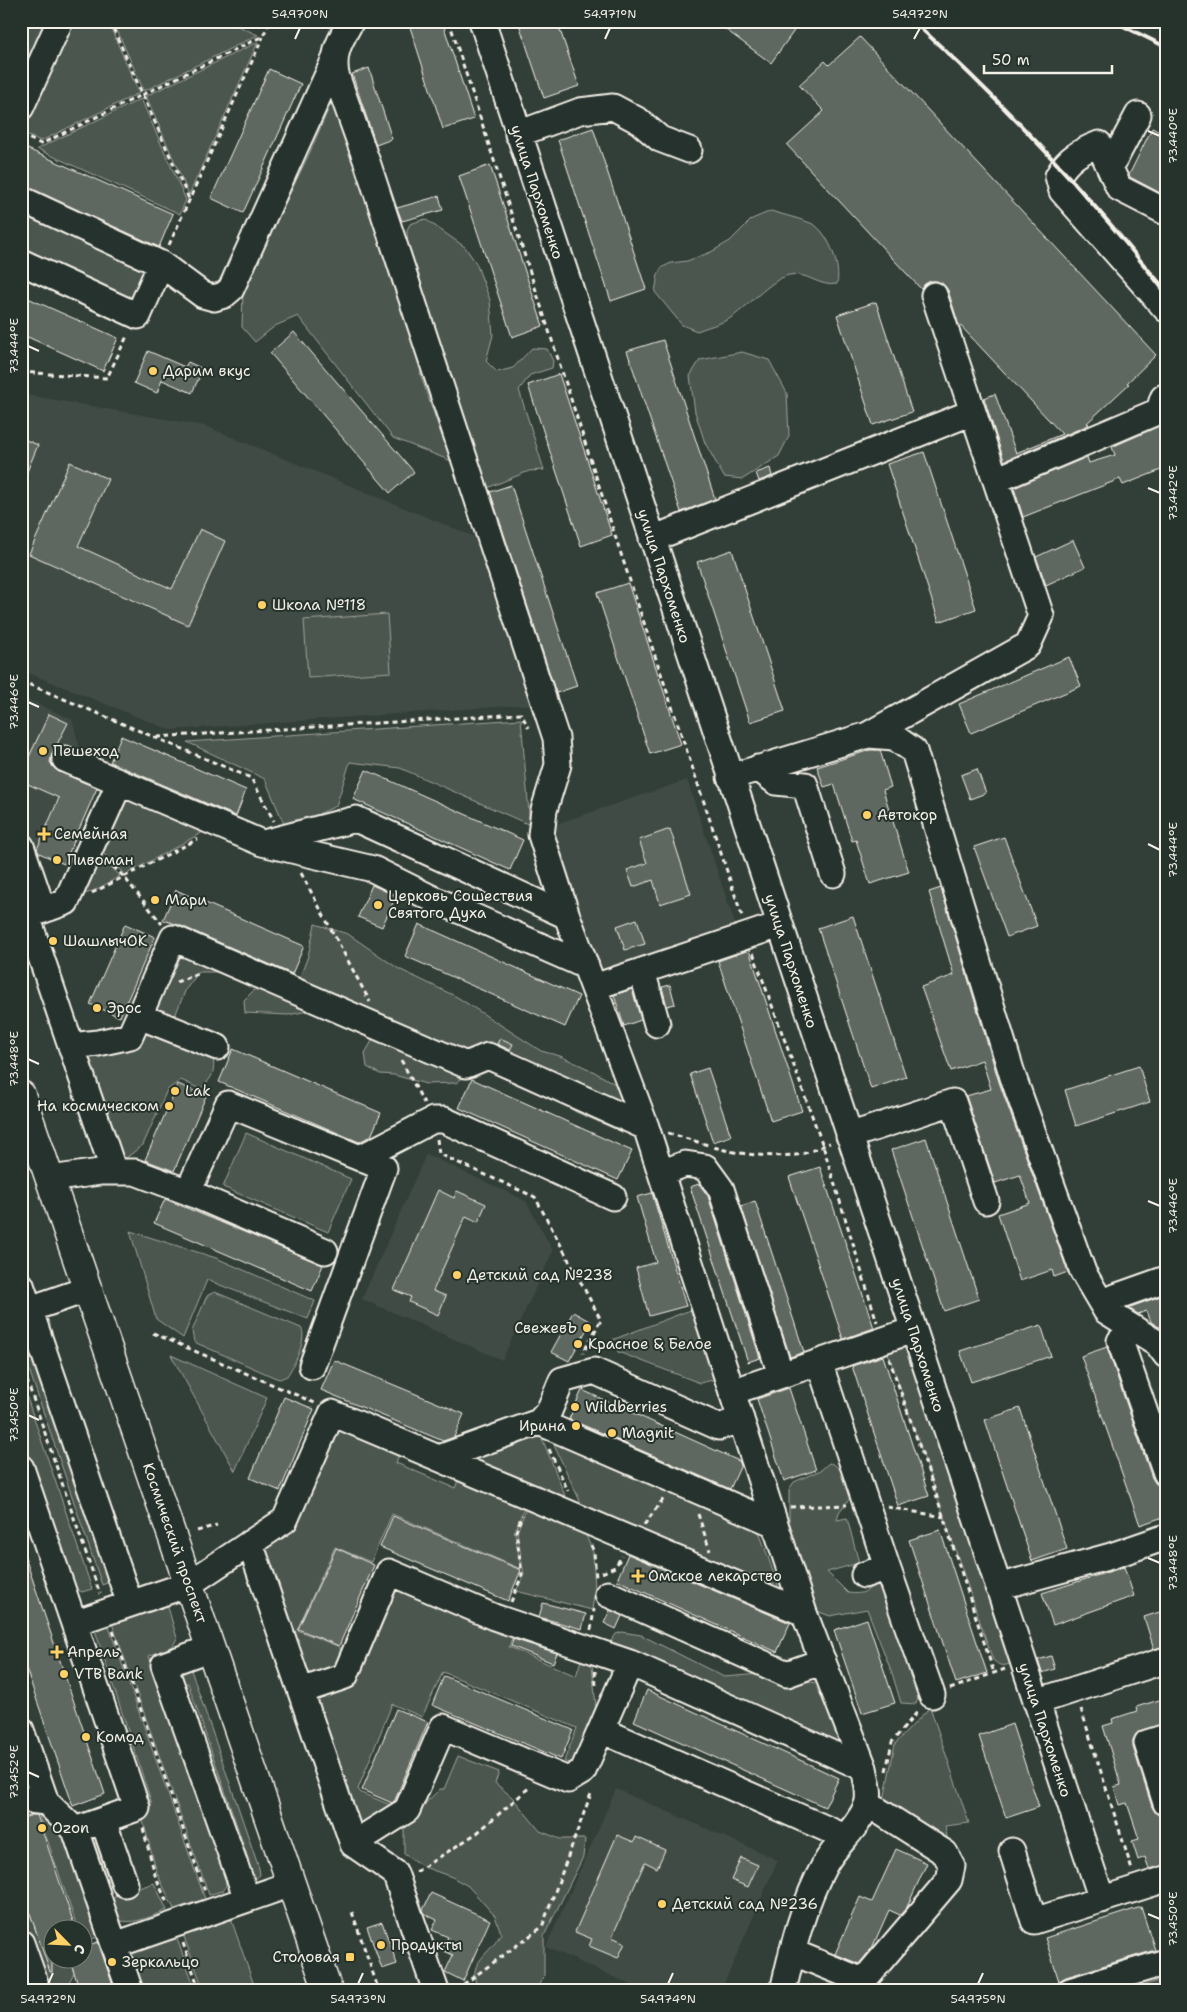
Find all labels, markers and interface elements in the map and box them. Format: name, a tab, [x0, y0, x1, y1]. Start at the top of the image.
text: 54.970°N	[272, 6, 328, 22]
text: 54.971°N	[584, 6, 636, 22]
text: 54.972°N	[892, 6, 948, 22]
scale bar	[984, 42, 1112, 74]
text: 50 m	[992, 50, 1030, 70]
text: 73.440°E	[1165, 108, 1181, 164]
street label: улица Пархоменко	[506, 122, 568, 262]
text: 73.444°E	[6, 318, 22, 374]
place label: Дарим вкус	[163, 361, 251, 381]
marker: Дарим вкус	[147, 365, 159, 377]
text: 73.442°E	[1165, 465, 1181, 521]
street label: улица Пархоменко	[633, 506, 695, 646]
place label: Школа №118	[272, 595, 366, 615]
marker: Школа №118	[256, 599, 268, 611]
text: 73.446°E	[6, 674, 22, 730]
place label: Пешеход	[53, 741, 119, 761]
marker: Пешеход	[37, 745, 49, 757]
place label: Автокор	[877, 805, 937, 825]
marker: Автокор	[861, 809, 873, 821]
text: 73.444°E	[1165, 822, 1181, 878]
place label: Семейная	[54, 824, 127, 844]
marker: Семейная	[38, 828, 50, 840]
place label: Пивоман	[67, 850, 133, 870]
marker: Пивоман	[51, 854, 63, 866]
place label: Церковь Сошествия Святого Духа	[388, 886, 533, 923]
place label: Мари	[165, 890, 207, 910]
street label: улица Пархоменко	[760, 891, 822, 1031]
marker: Мари	[149, 894, 161, 906]
marker: Церковь Сошествия Святого Духа	[372, 899, 384, 911]
place label: ШашлычОК	[63, 931, 148, 951]
marker: ШашлычОК	[47, 935, 59, 947]
place label: Эрос	[107, 998, 142, 1018]
marker: Эрос	[91, 1002, 103, 1014]
text: 73.448°E	[6, 1031, 22, 1087]
place label: Lak	[185, 1081, 211, 1101]
marker: Lak	[169, 1085, 181, 1097]
place label: На космическом	[37, 1096, 159, 1116]
marker: На космическом	[163, 1100, 175, 1112]
text: 73.446°E	[1165, 1178, 1181, 1234]
place label: Детский сад №238	[467, 1265, 613, 1285]
marker: Детский сад №238	[451, 1269, 463, 1281]
street label: улица Пархоменко	[887, 1275, 949, 1415]
place label: СвежевЪ	[514, 1318, 577, 1338]
marker: СвежевЪ	[581, 1322, 593, 1334]
place label: Красное & Белое	[588, 1334, 712, 1354]
marker: Красное & Белое	[572, 1338, 584, 1350]
text: 73.450°E	[6, 1387, 22, 1443]
place label: Wildberries	[585, 1397, 667, 1417]
marker: Wildberries	[569, 1401, 581, 1413]
place label: Ирина	[519, 1416, 567, 1436]
marker: Ирина	[570, 1420, 582, 1432]
place label: Magnit	[622, 1423, 674, 1443]
marker: Magnit	[606, 1427, 618, 1439]
street label: Космический проспект	[138, 1460, 212, 1626]
text: 73.448°E	[1165, 1535, 1181, 1591]
place label: Омское лекарство	[648, 1566, 782, 1586]
marker: Омское лекарство	[632, 1570, 644, 1582]
place label: Апрель	[67, 1642, 120, 1662]
marker: Апрель	[51, 1646, 63, 1658]
street label: улица Пархоменко	[1014, 1660, 1076, 1800]
place label: VTB Bank	[74, 1664, 143, 1684]
marker: VTB Bank	[58, 1668, 70, 1680]
place label: Комод	[96, 1727, 144, 1747]
marker: Комод	[80, 1731, 92, 1743]
text: 73.452°E	[6, 1745, 22, 1799]
place label: Ozon	[52, 1818, 89, 1838]
marker: Ozon	[36, 1822, 48, 1834]
text: 73.450°E	[1165, 1891, 1181, 1947]
place label: Детский сад №236	[672, 1894, 818, 1914]
marker: Детский сад №236	[656, 1898, 668, 1910]
north arrow	[42, 1920, 92, 1970]
place label: Продукты	[391, 1935, 462, 1955]
marker: Продукты	[375, 1939, 387, 1951]
text: С	[70, 1942, 90, 1957]
place label: Столовая	[273, 1947, 340, 1967]
marker: Столовая	[344, 1951, 356, 1963]
place label: Зеркальцо	[122, 1952, 199, 1972]
marker: Зеркальцо	[106, 1956, 118, 1968]
text: 54.972°N	[20, 1991, 76, 2007]
text: 54.973°N	[330, 1991, 386, 2007]
text: 54.974°N	[640, 1991, 696, 2007]
text: 54.975°N	[950, 1991, 1006, 2007]

